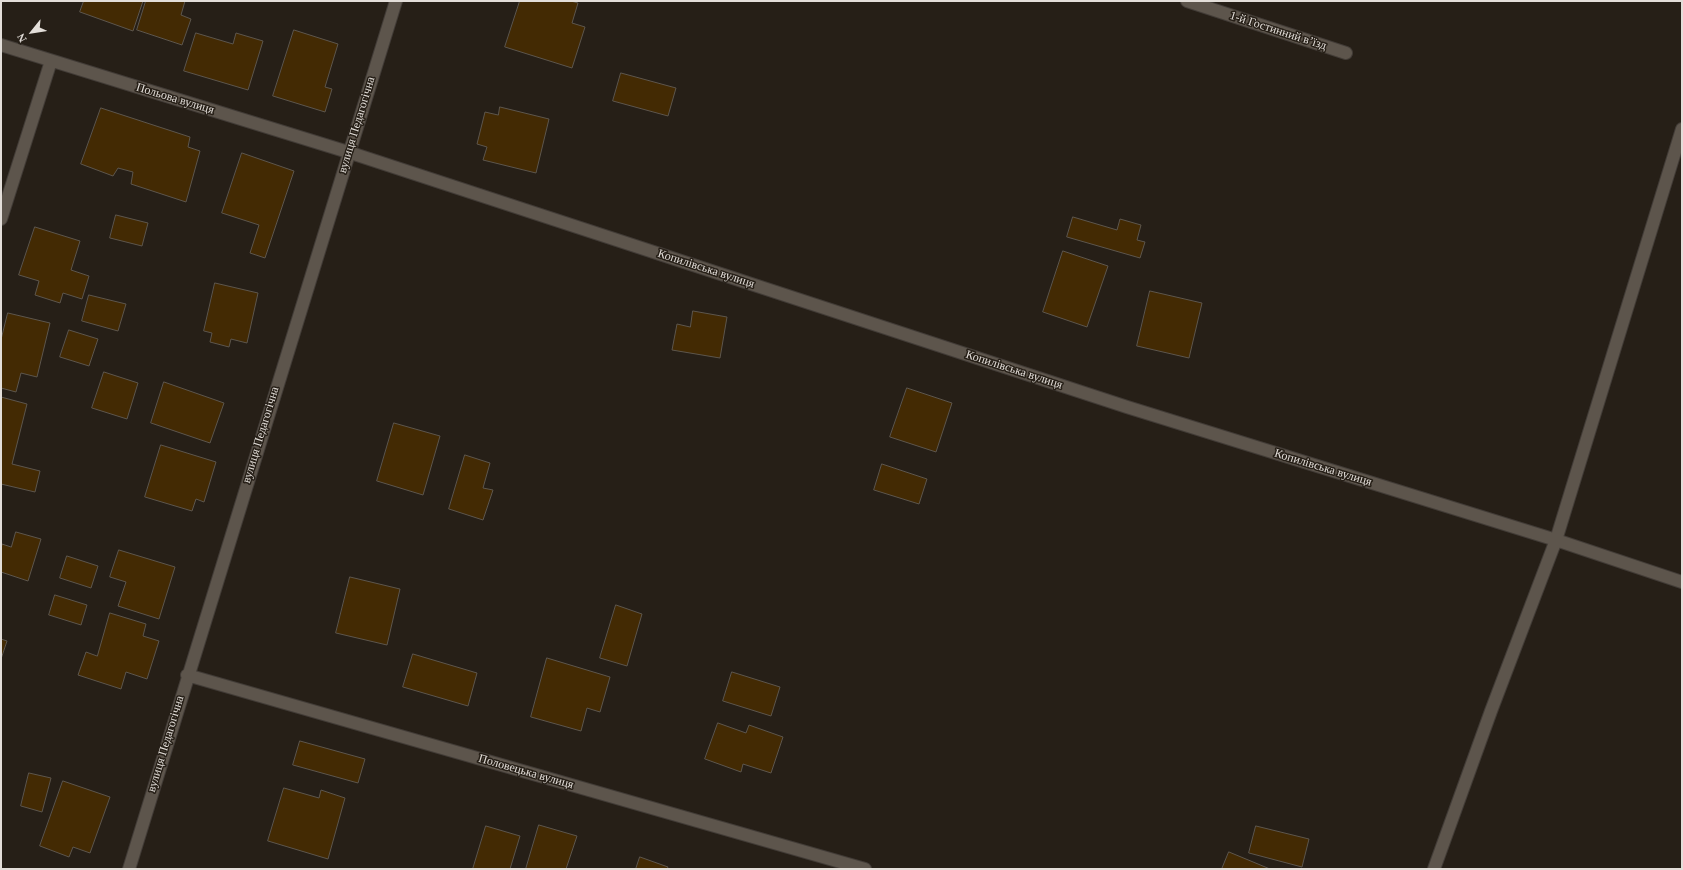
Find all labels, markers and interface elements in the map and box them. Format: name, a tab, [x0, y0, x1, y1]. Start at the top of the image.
street label: 1-й Гостинний вʼїзд	[1228, 9, 1328, 53]
north arrow	[12, 12, 52, 52]
text: N	[14, 32, 29, 44]
street label: вулиця Педагогічна	[335, 75, 379, 175]
street label: Польова вулиця	[134, 80, 216, 118]
street label: Копилівська вулиця	[656, 247, 756, 291]
street label: Копилівська вулиця	[964, 348, 1064, 392]
street label: вулиця Педагогічна	[239, 385, 283, 485]
street label: Копилівська вулиця	[1273, 446, 1373, 490]
street label: вулиця Педагогічна	[144, 694, 188, 794]
street label: Половецька вулиця	[477, 752, 575, 792]

